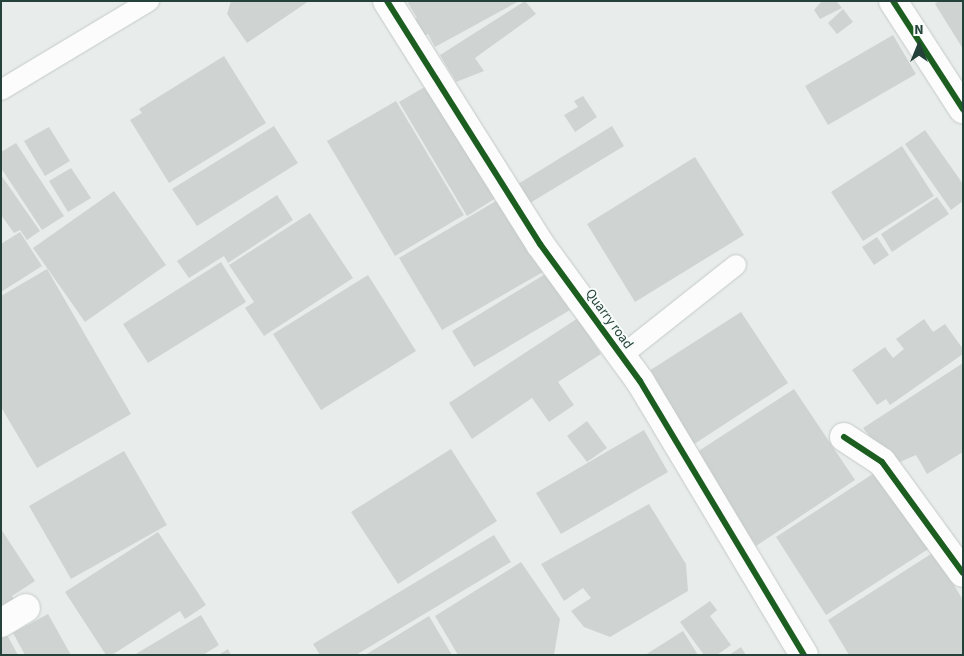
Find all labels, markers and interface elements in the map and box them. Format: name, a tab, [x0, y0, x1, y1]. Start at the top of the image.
north arrow	[894, 20, 944, 70]
text: N	[914, 20, 924, 40]
street label: Quarry road	[582, 286, 636, 352]

